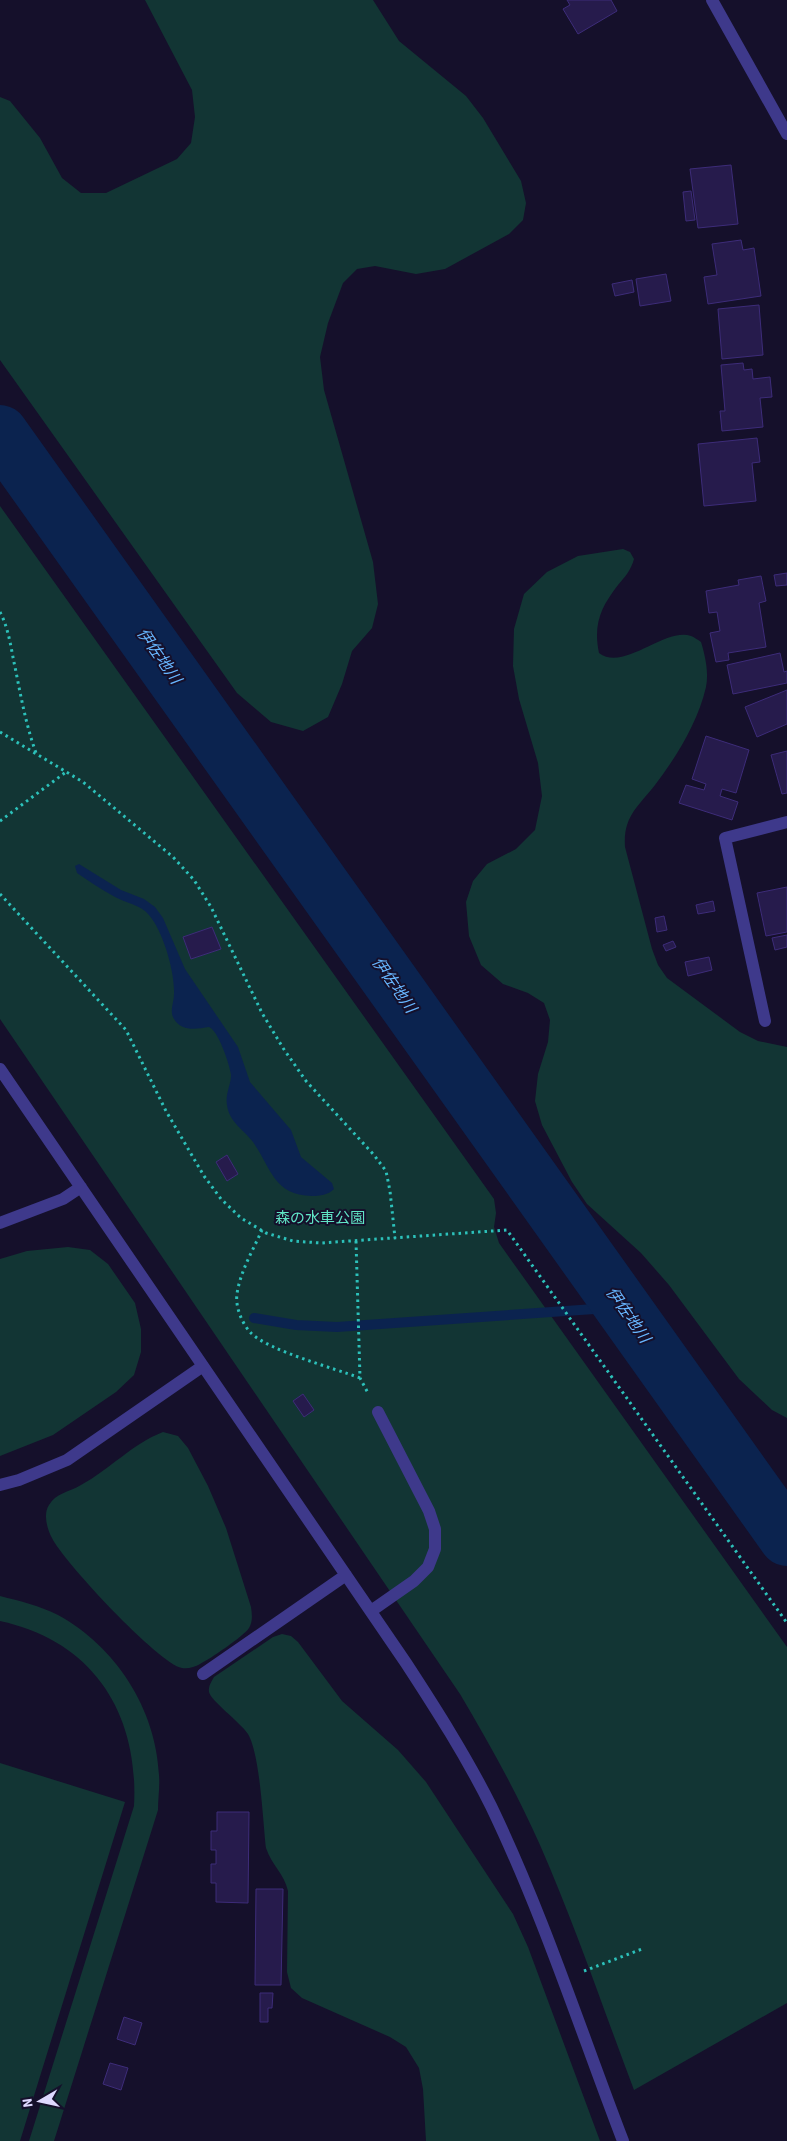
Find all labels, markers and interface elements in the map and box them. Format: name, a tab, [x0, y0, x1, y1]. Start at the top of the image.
water label: 伊佐地川	[132, 623, 188, 690]
water label: 伊佐地川	[367, 952, 423, 1019]
park label: 森の水車公園	[275, 1208, 365, 1229]
water label: 伊佐地川	[601, 1282, 657, 1349]
north arrow	[15, 2076, 65, 2126]
text: N	[18, 2097, 39, 2109]

